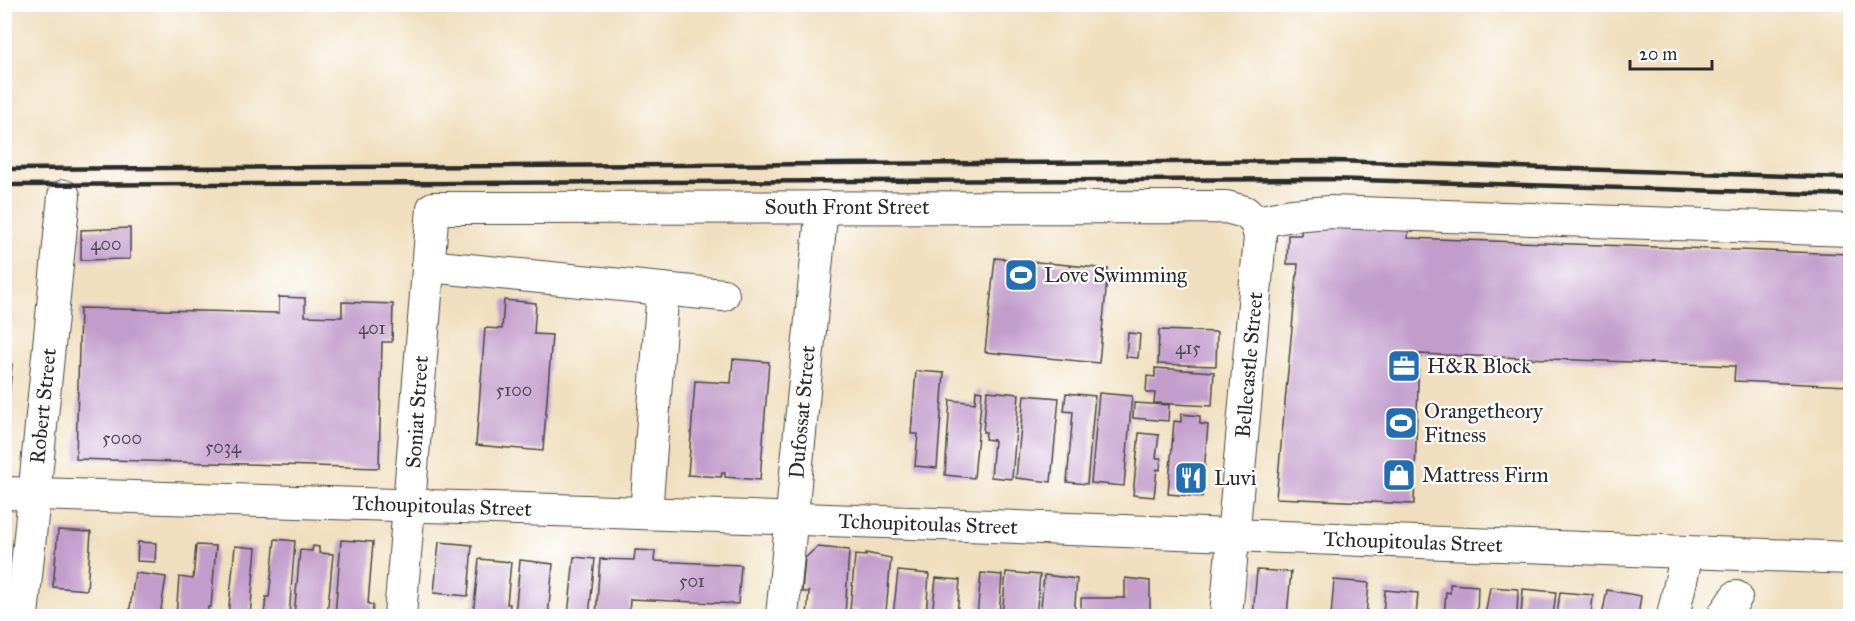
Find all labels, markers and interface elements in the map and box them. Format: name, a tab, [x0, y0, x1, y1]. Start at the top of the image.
scale bar	[1630, 33, 1712, 71]
text: 20 m	[1639, 43, 1677, 65]
street label: South Front Street	[765, 194, 930, 220]
house number: 400	[91, 233, 121, 255]
sports icon: Love Swimming	[1003, 257, 1039, 293]
place label: Love Swimming	[1044, 262, 1187, 288]
street label: Bellecastle Street	[1230, 290, 1268, 439]
house number: 401	[358, 317, 386, 339]
house number: 415	[1175, 337, 1201, 359]
street label: Dufossat Street	[783, 344, 821, 480]
street label: Robert Street	[24, 346, 62, 465]
office icon: H&R Block	[1386, 348, 1422, 384]
place label: H&R Block	[1427, 353, 1531, 379]
street label: Soniat Street	[400, 354, 434, 469]
house number: 5100	[496, 379, 532, 401]
place label: Orangetheory Fitness	[1424, 398, 1544, 448]
sports icon: Orangetheory Fitness	[1383, 405, 1419, 441]
house number: 5000	[102, 427, 142, 449]
house number: 5034	[205, 436, 242, 458]
shop icon: Mattress Firm	[1381, 457, 1417, 493]
restaurant icon: Luvi	[1173, 460, 1209, 496]
place label: Mattress Firm	[1422, 462, 1549, 488]
place label: Luvi	[1214, 465, 1257, 491]
street label: Tchoupitoulas Street	[352, 490, 533, 522]
street label: Tchoupitoulas Street	[838, 508, 1019, 540]
street label: Tchoupitoulas Street	[1323, 526, 1504, 558]
house number: 501	[679, 570, 705, 592]

